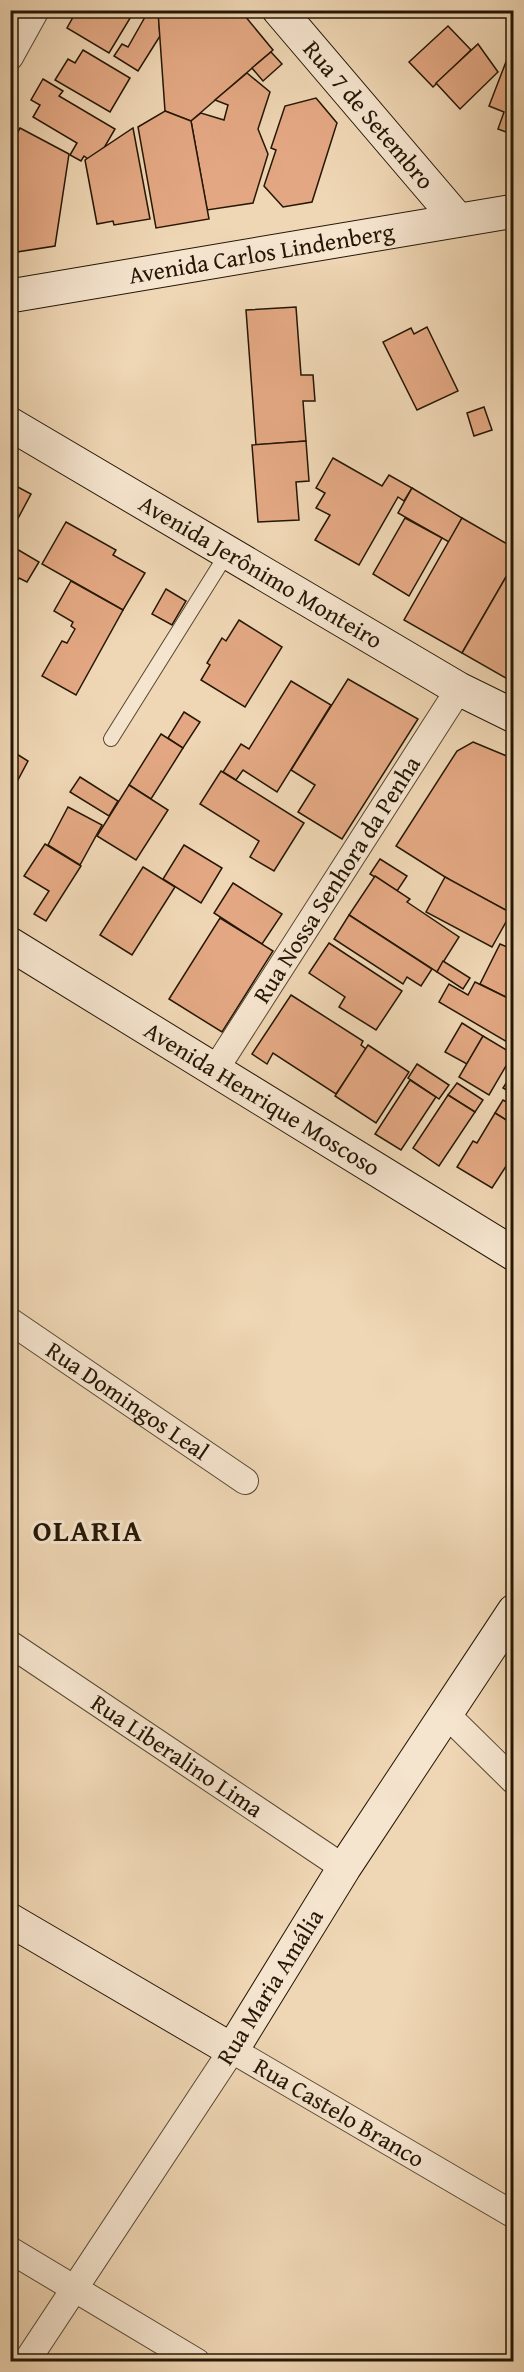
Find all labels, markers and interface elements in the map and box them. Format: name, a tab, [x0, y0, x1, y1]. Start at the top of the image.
street label: Rua 7 de Setembro	[295, 32, 443, 197]
street label: Avenida Carlos Lindenberg	[126, 213, 397, 293]
street label: Avenida Jerônimo Monteiro	[132, 486, 389, 657]
street label: Rua Nossa Senhora da Penha	[244, 748, 429, 1010]
street label: Avenida Henrique Moscoso	[138, 1013, 387, 1185]
street label: Rua Domingos Leal	[39, 1333, 216, 1469]
district label: OLARIA	[33, 1508, 143, 1552]
street label: Rua Liberalino Lima	[84, 1685, 271, 1826]
street label: Rua Maria Amália	[208, 1901, 332, 2071]
street label: Rua Castelo Branco	[248, 2049, 431, 2176]

